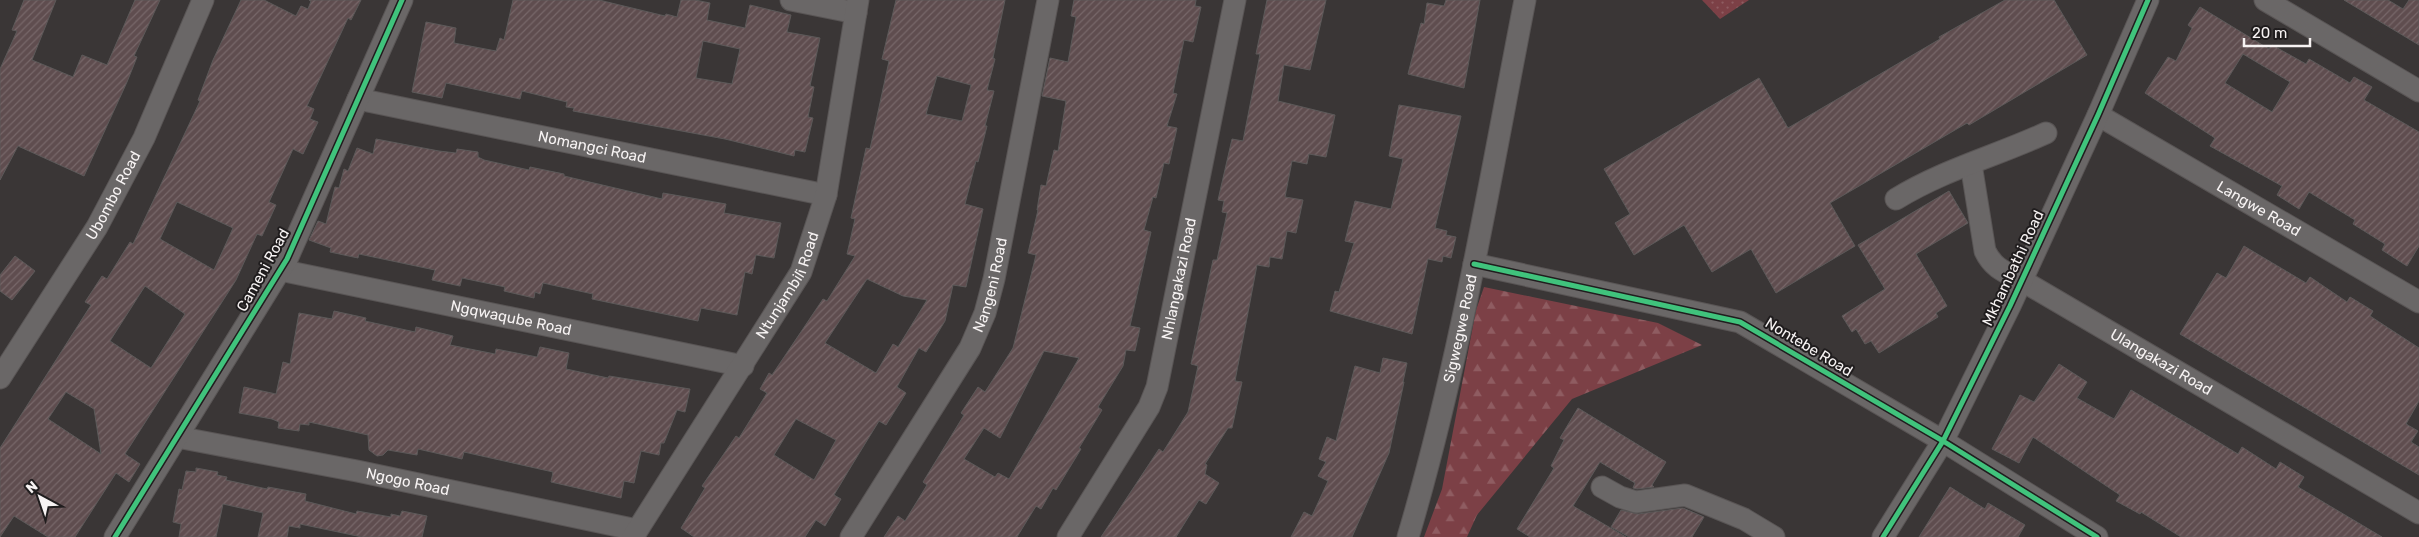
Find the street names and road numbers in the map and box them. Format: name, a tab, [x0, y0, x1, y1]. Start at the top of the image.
street label: Nomangci Road	[536, 127, 648, 167]
street label: Ubombo Road	[82, 148, 144, 243]
street label: Langwe Road	[2213, 177, 2304, 240]
street label: Mkhambathi Road	[1978, 207, 2048, 329]
street label: Nhlangakazi Road	[1158, 216, 1200, 342]
street label: Cameni Road	[233, 225, 293, 315]
street label: Ntunjambili Road	[752, 230, 822, 342]
street label: Nangeni Road	[969, 236, 1011, 335]
street label: Sigwegwe Road	[1440, 273, 1481, 385]
street label: Ngqwaqube Road	[449, 297, 573, 339]
street label: Nontebe Road	[1762, 314, 1856, 380]
street label: Ulangakazi Road	[2107, 325, 2216, 399]
street label: Ngogo Road	[364, 464, 451, 499]

